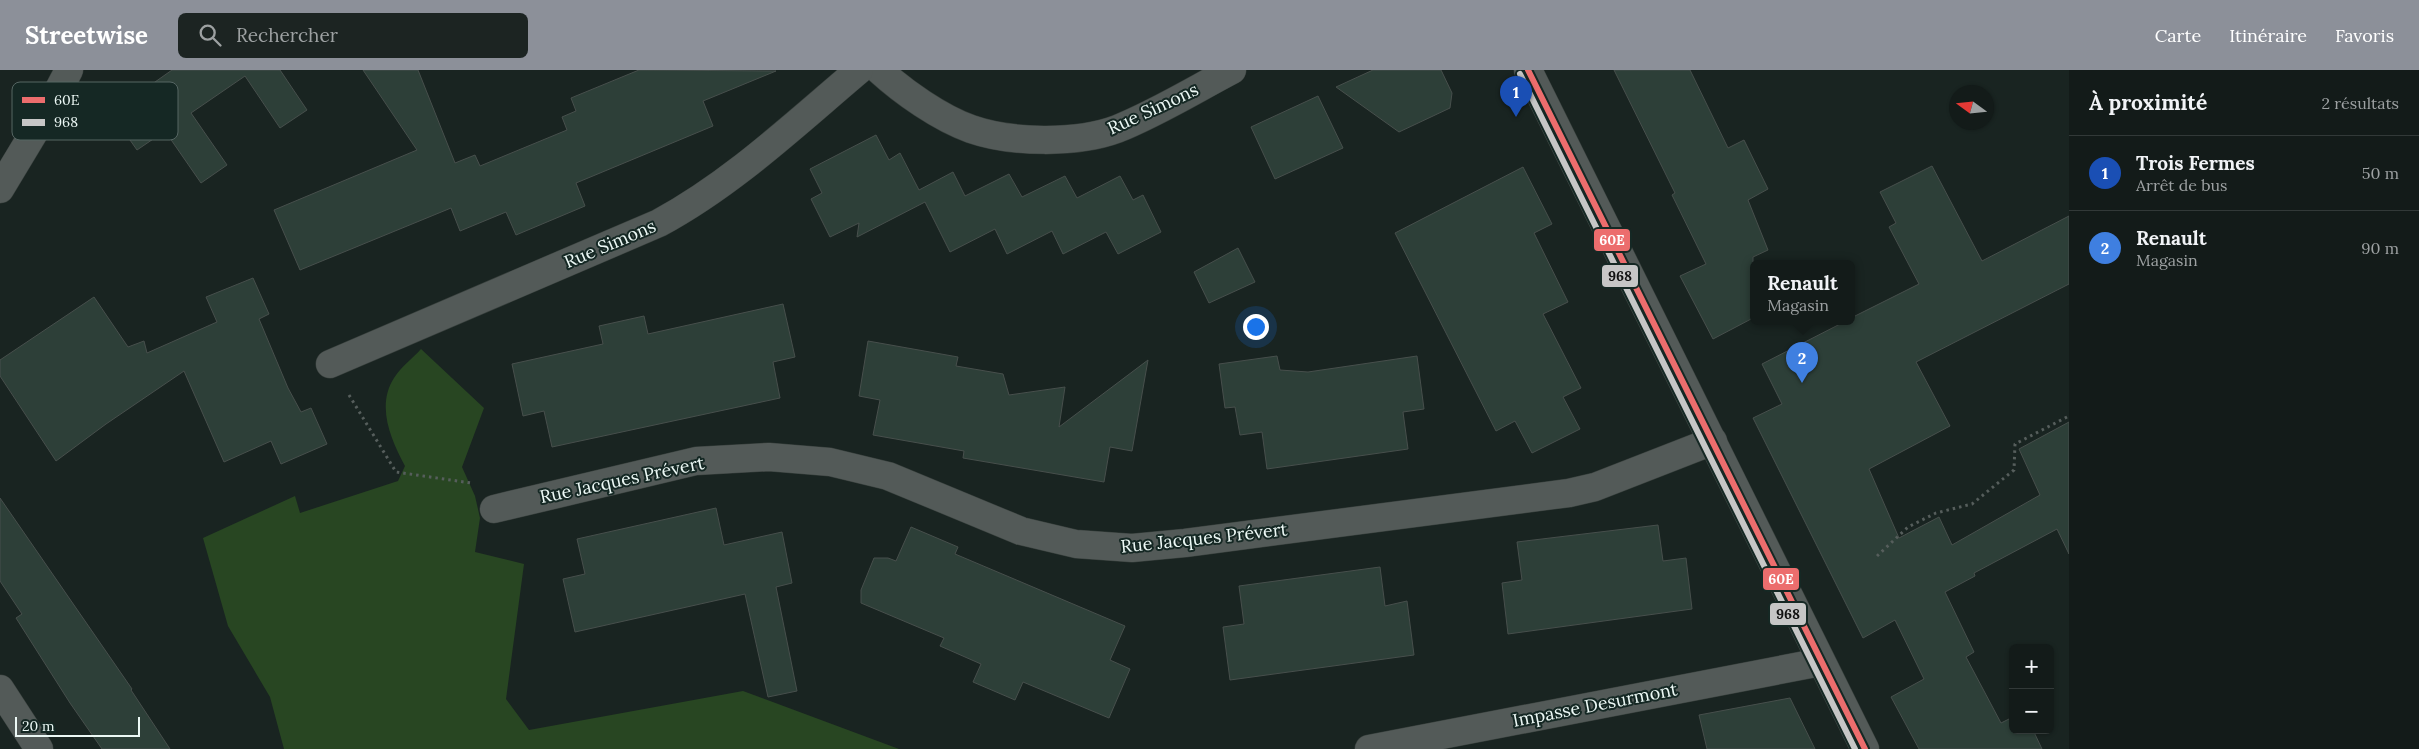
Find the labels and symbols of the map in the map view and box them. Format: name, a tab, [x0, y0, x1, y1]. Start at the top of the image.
pin: 1	[1500, 76, 1532, 117]
street label: Rue Simons	[1104, 78, 1202, 140]
legend	[12, 82, 178, 140]
north arrow	[1949, 85, 1994, 130]
text: 60E	[54, 91, 80, 109]
text: 968	[54, 113, 78, 131]
street label: Rue Simons	[560, 214, 659, 273]
line badge: 60E	[1593, 228, 1631, 252]
text: 60E	[1599, 231, 1625, 249]
line badge: 968	[1601, 264, 1639, 288]
text: 968	[1608, 267, 1632, 285]
your location	[1243, 314, 1269, 340]
pin: 2	[1786, 342, 1818, 383]
street label: Rue Jacques Prévert	[538, 451, 706, 508]
street label: Rue Jacques Prévert	[1119, 517, 1289, 558]
line badge: 60E	[1762, 567, 1800, 591]
text: 60E	[1768, 570, 1794, 588]
line badge: 968	[1769, 602, 1807, 626]
text: 968	[1776, 605, 1800, 623]
street label: Impasse Desurmont	[1510, 677, 1679, 732]
scale bar	[15, 714, 140, 737]

